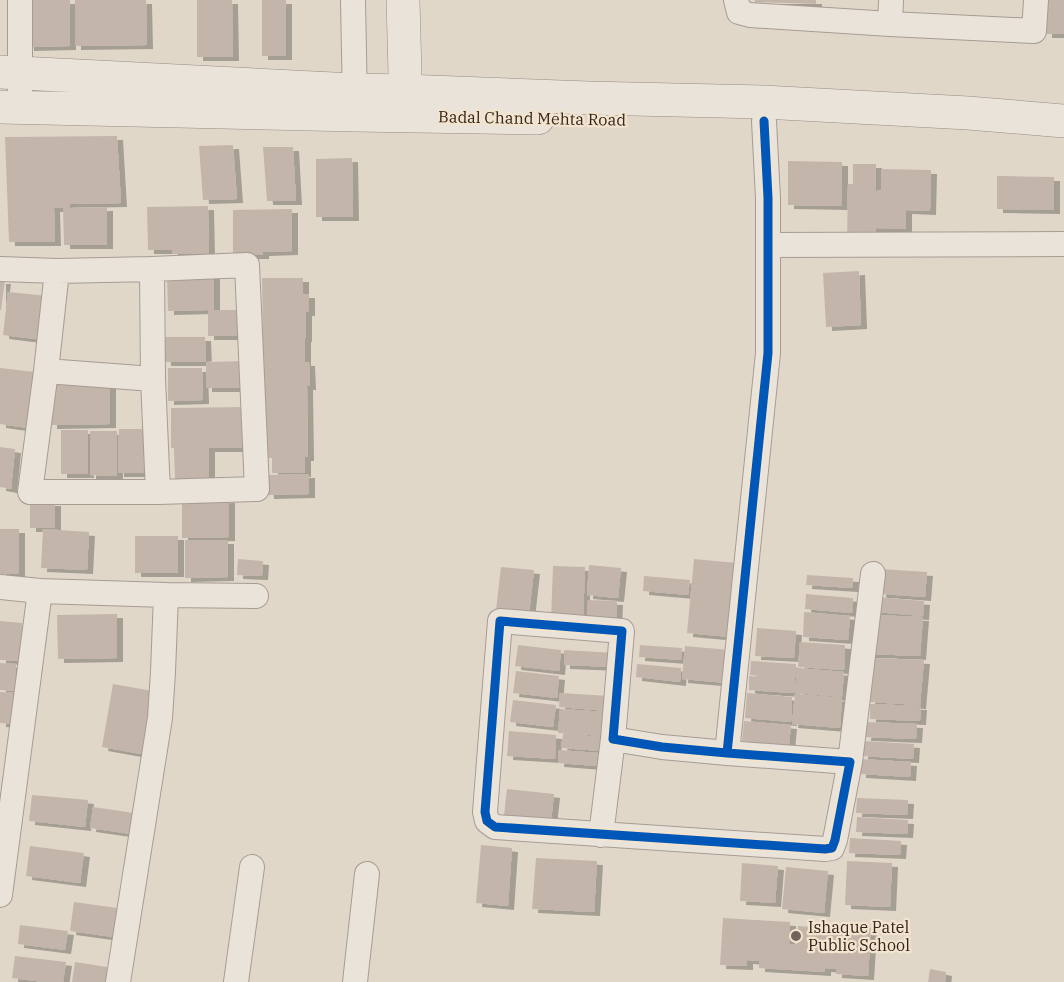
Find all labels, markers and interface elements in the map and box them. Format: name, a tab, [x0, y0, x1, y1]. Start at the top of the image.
street label: Badal Chand Mehta Road	[438, 106, 626, 130]
place label: Ishaque Patel Public School	[808, 917, 910, 955]
marker: Ishaque Patel Public School	[789, 929, 803, 943]

